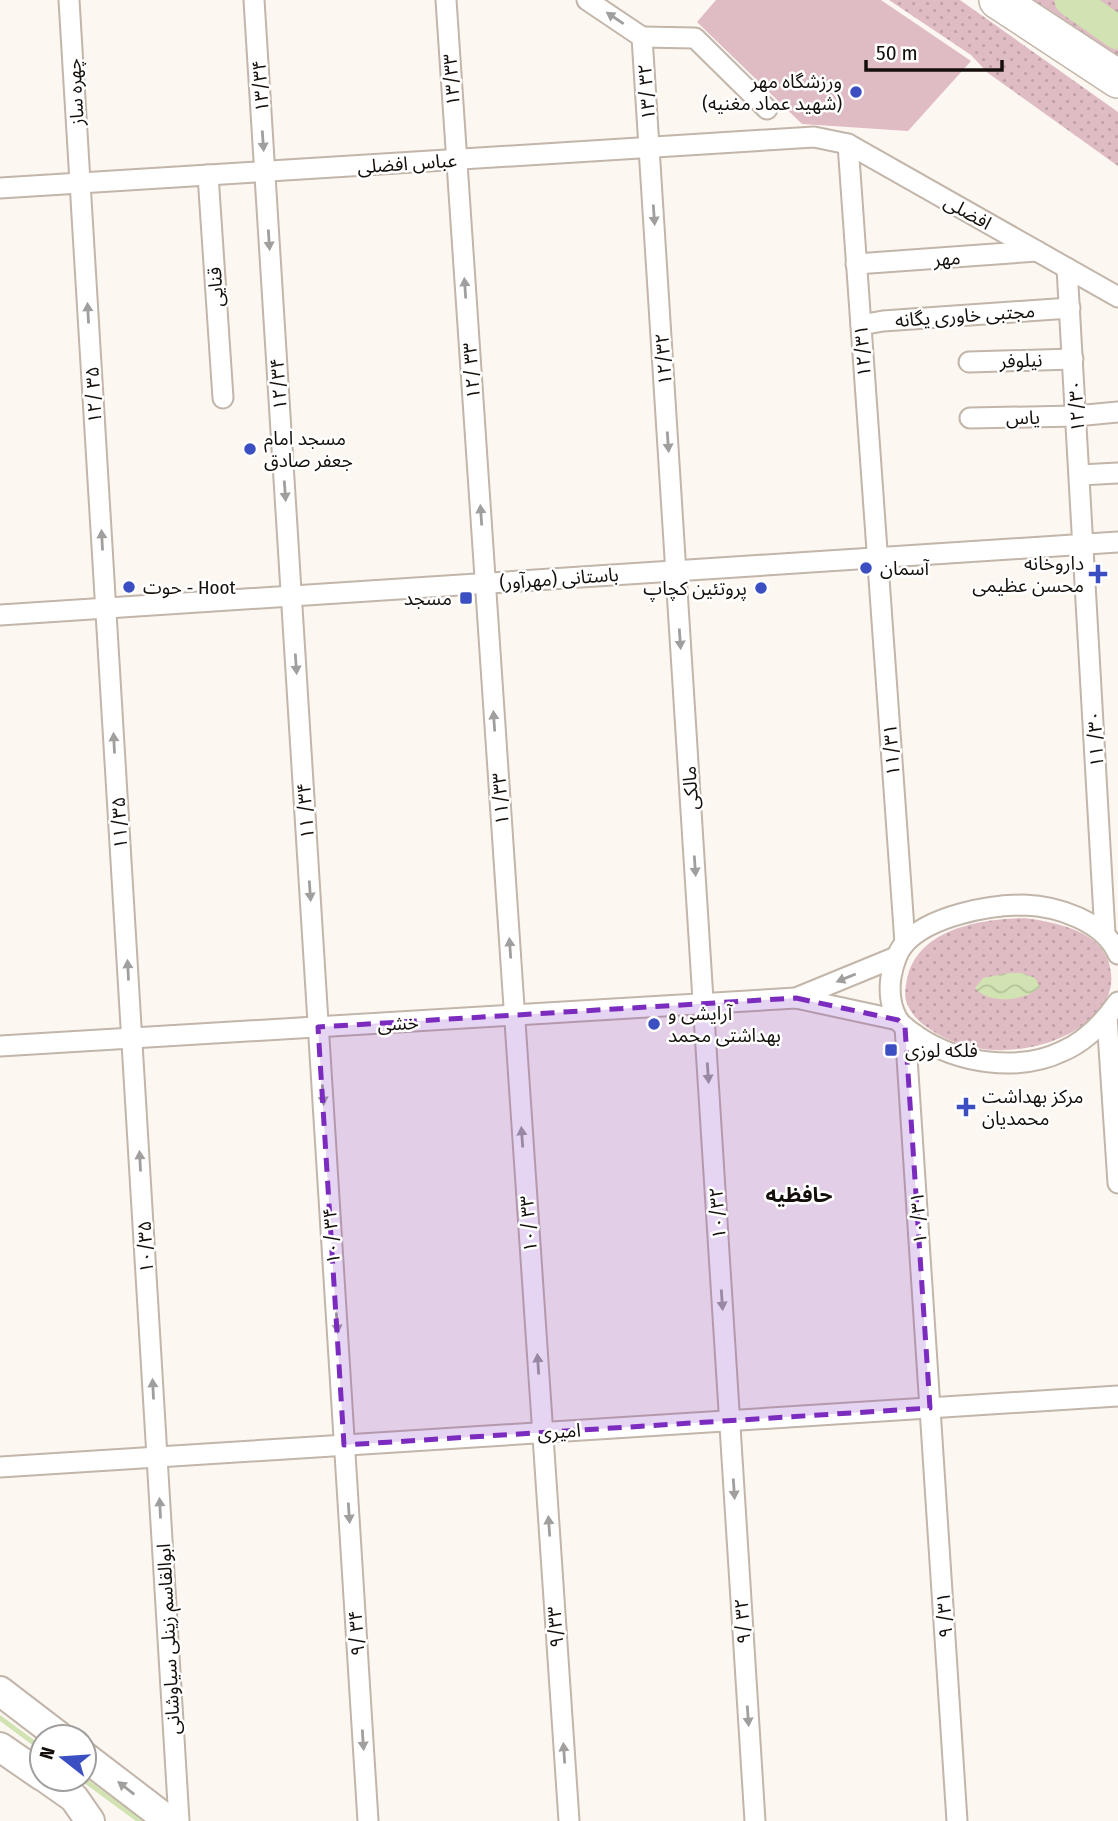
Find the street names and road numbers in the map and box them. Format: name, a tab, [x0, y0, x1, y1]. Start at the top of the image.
street label: ۱۳/۳۳	[438, 53, 465, 107]
street label: چهره ساز	[62, 58, 90, 127]
street label: ۱۳/۳۴	[247, 59, 274, 113]
street label: ۱۳/ ۳۲	[633, 63, 660, 121]
street label: عباس افضلی	[356, 149, 458, 178]
street label: افضلی	[940, 190, 996, 235]
street label: مهر	[932, 246, 961, 271]
street label: قنایی	[203, 266, 228, 308]
street label: مجتبی خاوری یگانه	[894, 299, 1036, 332]
street label: ۱۲/۳۱	[849, 324, 876, 378]
street label: ۱۲/۳۲	[650, 332, 677, 386]
street label: ۱۲/ ۳۳	[458, 342, 485, 400]
street label: نیلوفر	[998, 348, 1043, 373]
street label: ۱۲/۳۴	[265, 357, 292, 411]
street label: ۱۲/ ۳۵	[81, 366, 106, 424]
street label: ۱۲/۳۰	[1064, 379, 1089, 433]
street label: یاس	[1006, 406, 1040, 429]
street label: باستانی (مهرآور)	[499, 563, 619, 594]
street label: ۱۱ /۳۰	[1083, 710, 1108, 768]
street label: ۱۱/۳۱	[878, 723, 905, 777]
street label: مالکی	[677, 765, 704, 811]
street label: ۱۱/۳۳	[487, 772, 514, 826]
street label: ۱۱ /۳۴	[292, 782, 319, 840]
street label: ۱۱/۳۵	[107, 796, 132, 850]
street label: خشی	[377, 1011, 419, 1036]
street label: ۱۰/۳۲	[704, 1186, 731, 1240]
street label: ۱۰/۳۱	[905, 1191, 932, 1245]
street label: ۱۰/ ۳۳	[515, 1195, 542, 1253]
street label: ۱۰/ ۳۴	[318, 1207, 345, 1265]
street label: ۱۰/۳۵	[133, 1220, 158, 1274]
street label: امیری	[537, 1419, 582, 1444]
street label: ابوالقاسم زینلی سیاوشانی	[152, 1543, 188, 1735]
street label: ۹ /۳۱	[931, 1591, 958, 1639]
street label: ۹/ ۳۲	[729, 1597, 756, 1645]
street label: ۹/۳۳	[543, 1605, 568, 1648]
street label: ۹/ ۳۴	[343, 1609, 370, 1657]

